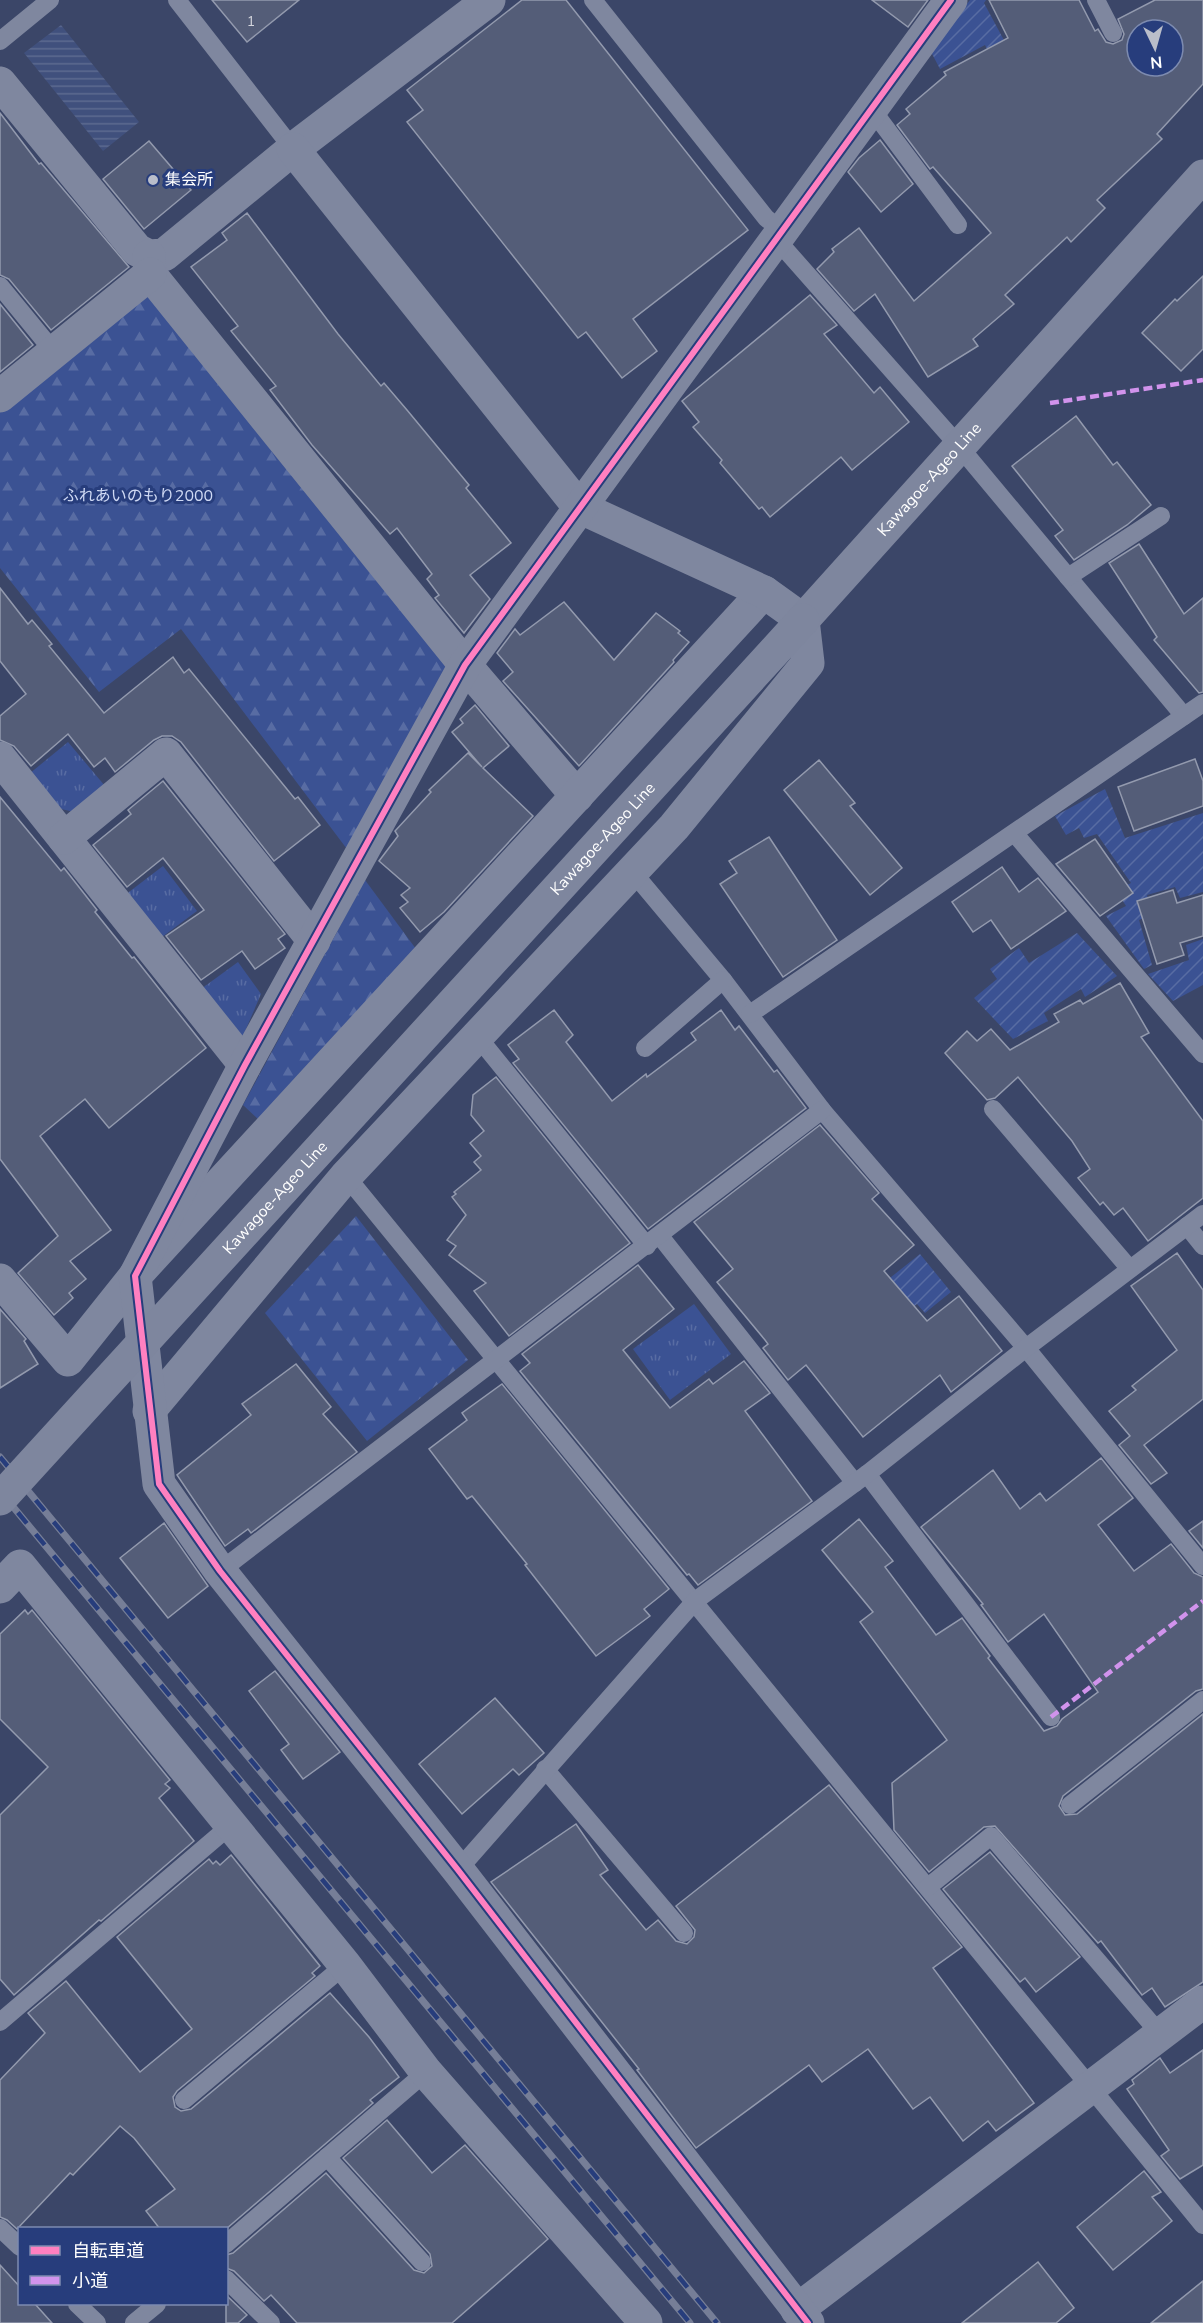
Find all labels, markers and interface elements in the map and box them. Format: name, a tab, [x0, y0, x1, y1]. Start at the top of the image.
house number: 1	[247, 12, 255, 31]
north arrow	[1125, 18, 1185, 78]
text: N	[1149, 50, 1163, 73]
place label: 集会所	[165, 169, 213, 191]
marker: 集会所	[146, 173, 160, 187]
street label: Kawagoe-Ageo Line	[872, 418, 987, 541]
park label: ふれあいのもり2000	[63, 485, 213, 507]
street label: Kawagoe-Ageo Line	[546, 778, 660, 900]
street label: Kawagoe-Ageo Line	[218, 1136, 333, 1259]
legend	[18, 2227, 228, 2305]
text: 自転車道	[72, 2239, 144, 2263]
text: 小道	[72, 2269, 108, 2293]

